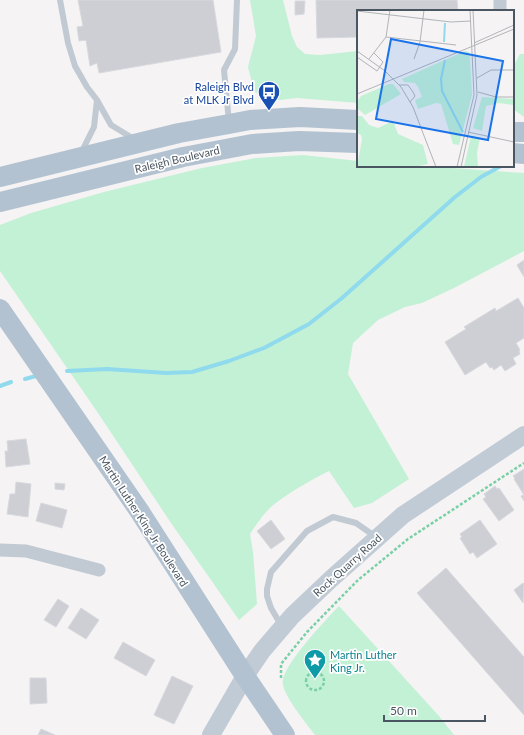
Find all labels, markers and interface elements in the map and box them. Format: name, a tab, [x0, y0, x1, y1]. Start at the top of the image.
inset map	[357, 10, 514, 167]
bus stop icon: Raleigh Blvd at MLK Jr Blvd	[256, 79, 282, 112]
place label: Raleigh Blvd at MLK Jr Blvd	[184, 80, 254, 106]
street label: Raleigh Boulevard	[133, 143, 221, 175]
street label: Martin Luther King Jr Boulevard	[97, 453, 191, 589]
street label: Rock Quarry Road	[310, 531, 384, 599]
place icon: Martin Luther King Jr.	[302, 647, 328, 680]
place label: Martin Luther King Jr.	[330, 648, 397, 674]
scale bar	[384, 697, 485, 723]
text: 50 m	[390, 703, 417, 718]

